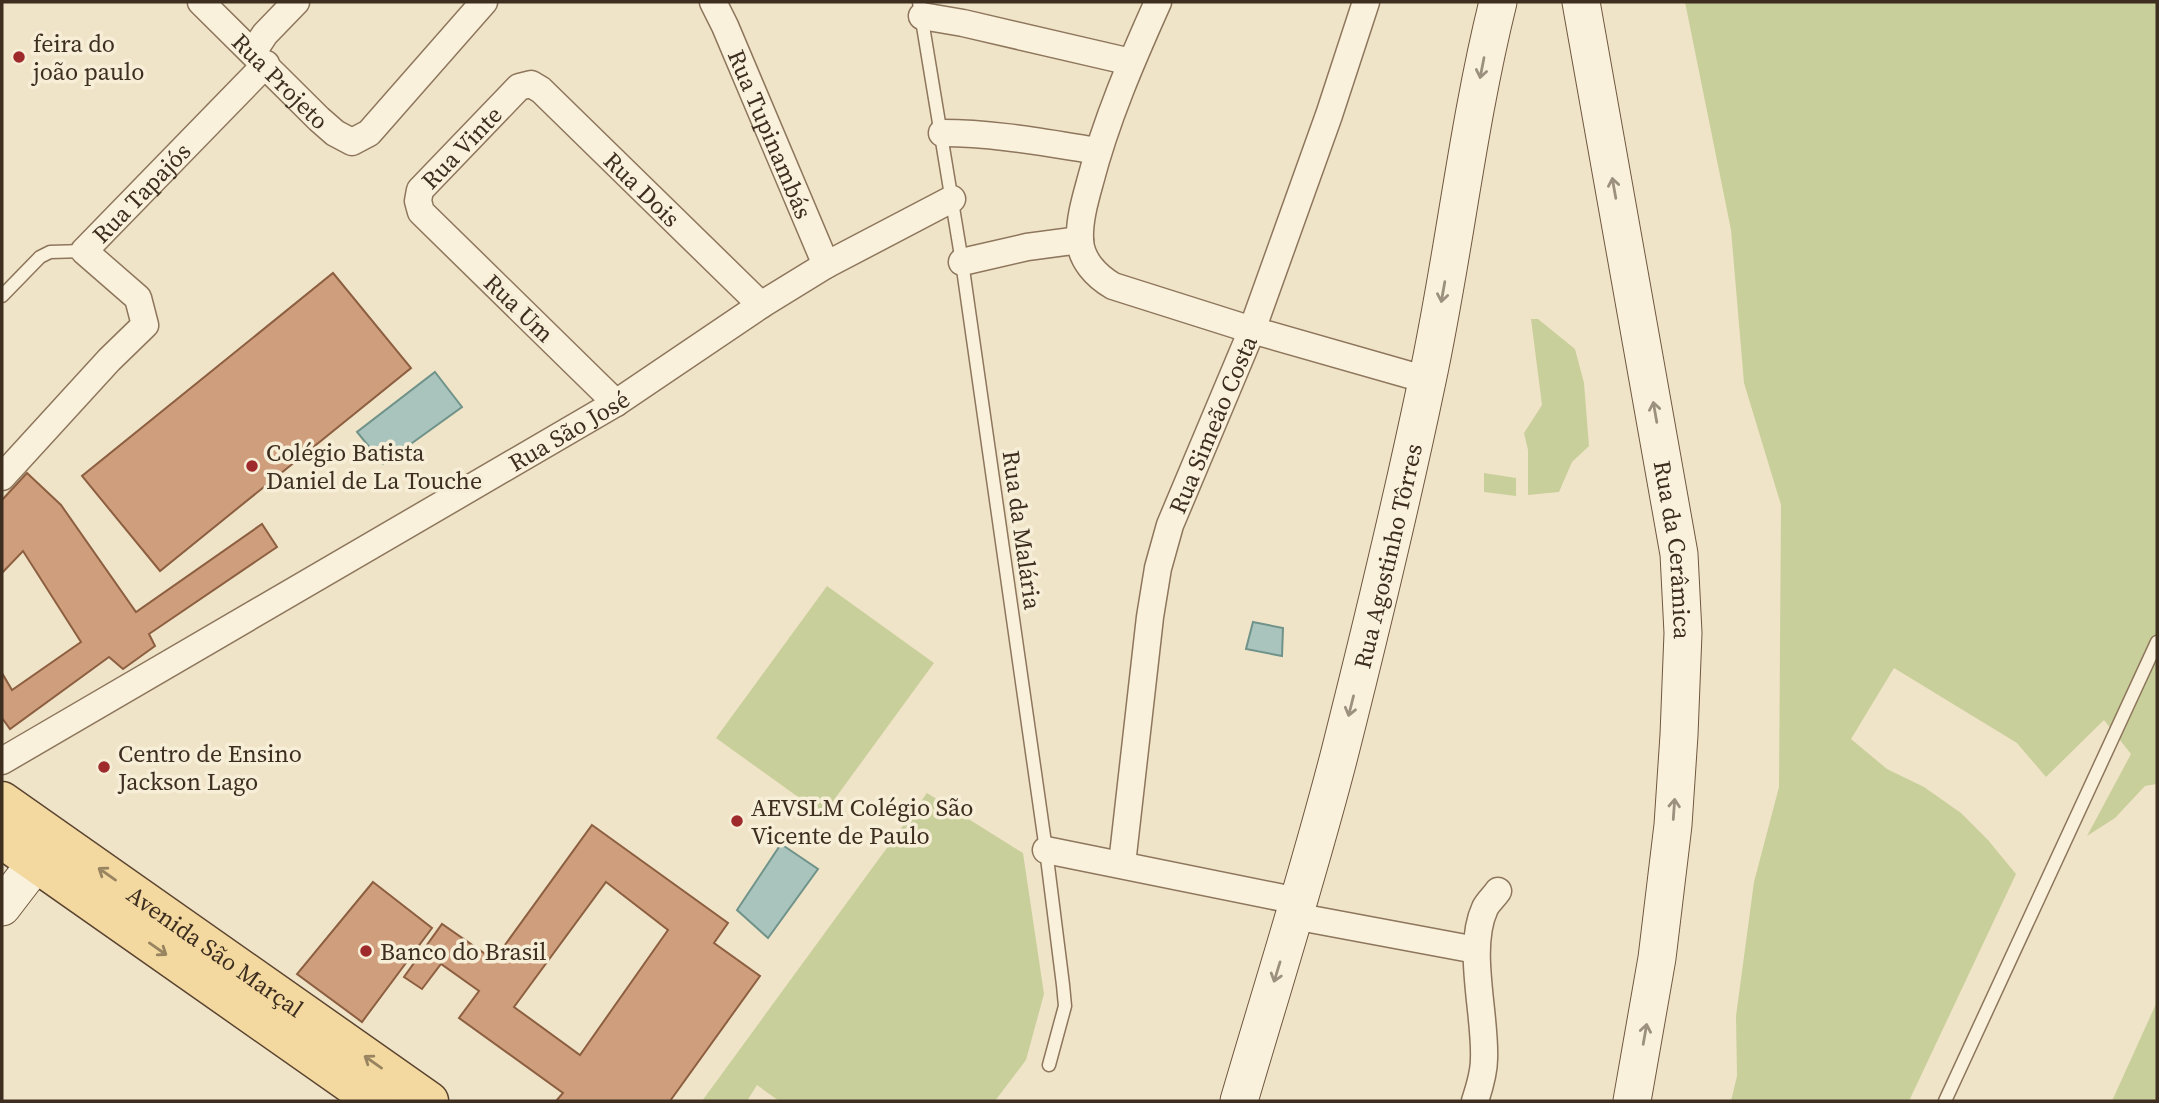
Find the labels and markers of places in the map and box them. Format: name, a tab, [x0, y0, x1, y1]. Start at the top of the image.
place label: feira do joão paulo	[31, 27, 144, 88]
marker: feira do joão paulo	[11, 49, 27, 65]
place label: Colégio Batista Daniel de La Touche	[266, 436, 482, 497]
marker: Colégio Batista Daniel de La Touche	[244, 458, 260, 474]
place label: Centro de Ensino Jackson Lago	[117, 737, 302, 798]
marker: Centro de Ensino Jackson Lago	[96, 759, 112, 775]
place label: AEVSLM Colégio São Vicente de Paulo	[751, 791, 973, 852]
marker: AEVSLM Colégio São Vicente de Paulo	[729, 813, 745, 829]
place label: Banco do Brasil	[380, 935, 547, 968]
marker: Banco do Brasil	[358, 943, 374, 959]

